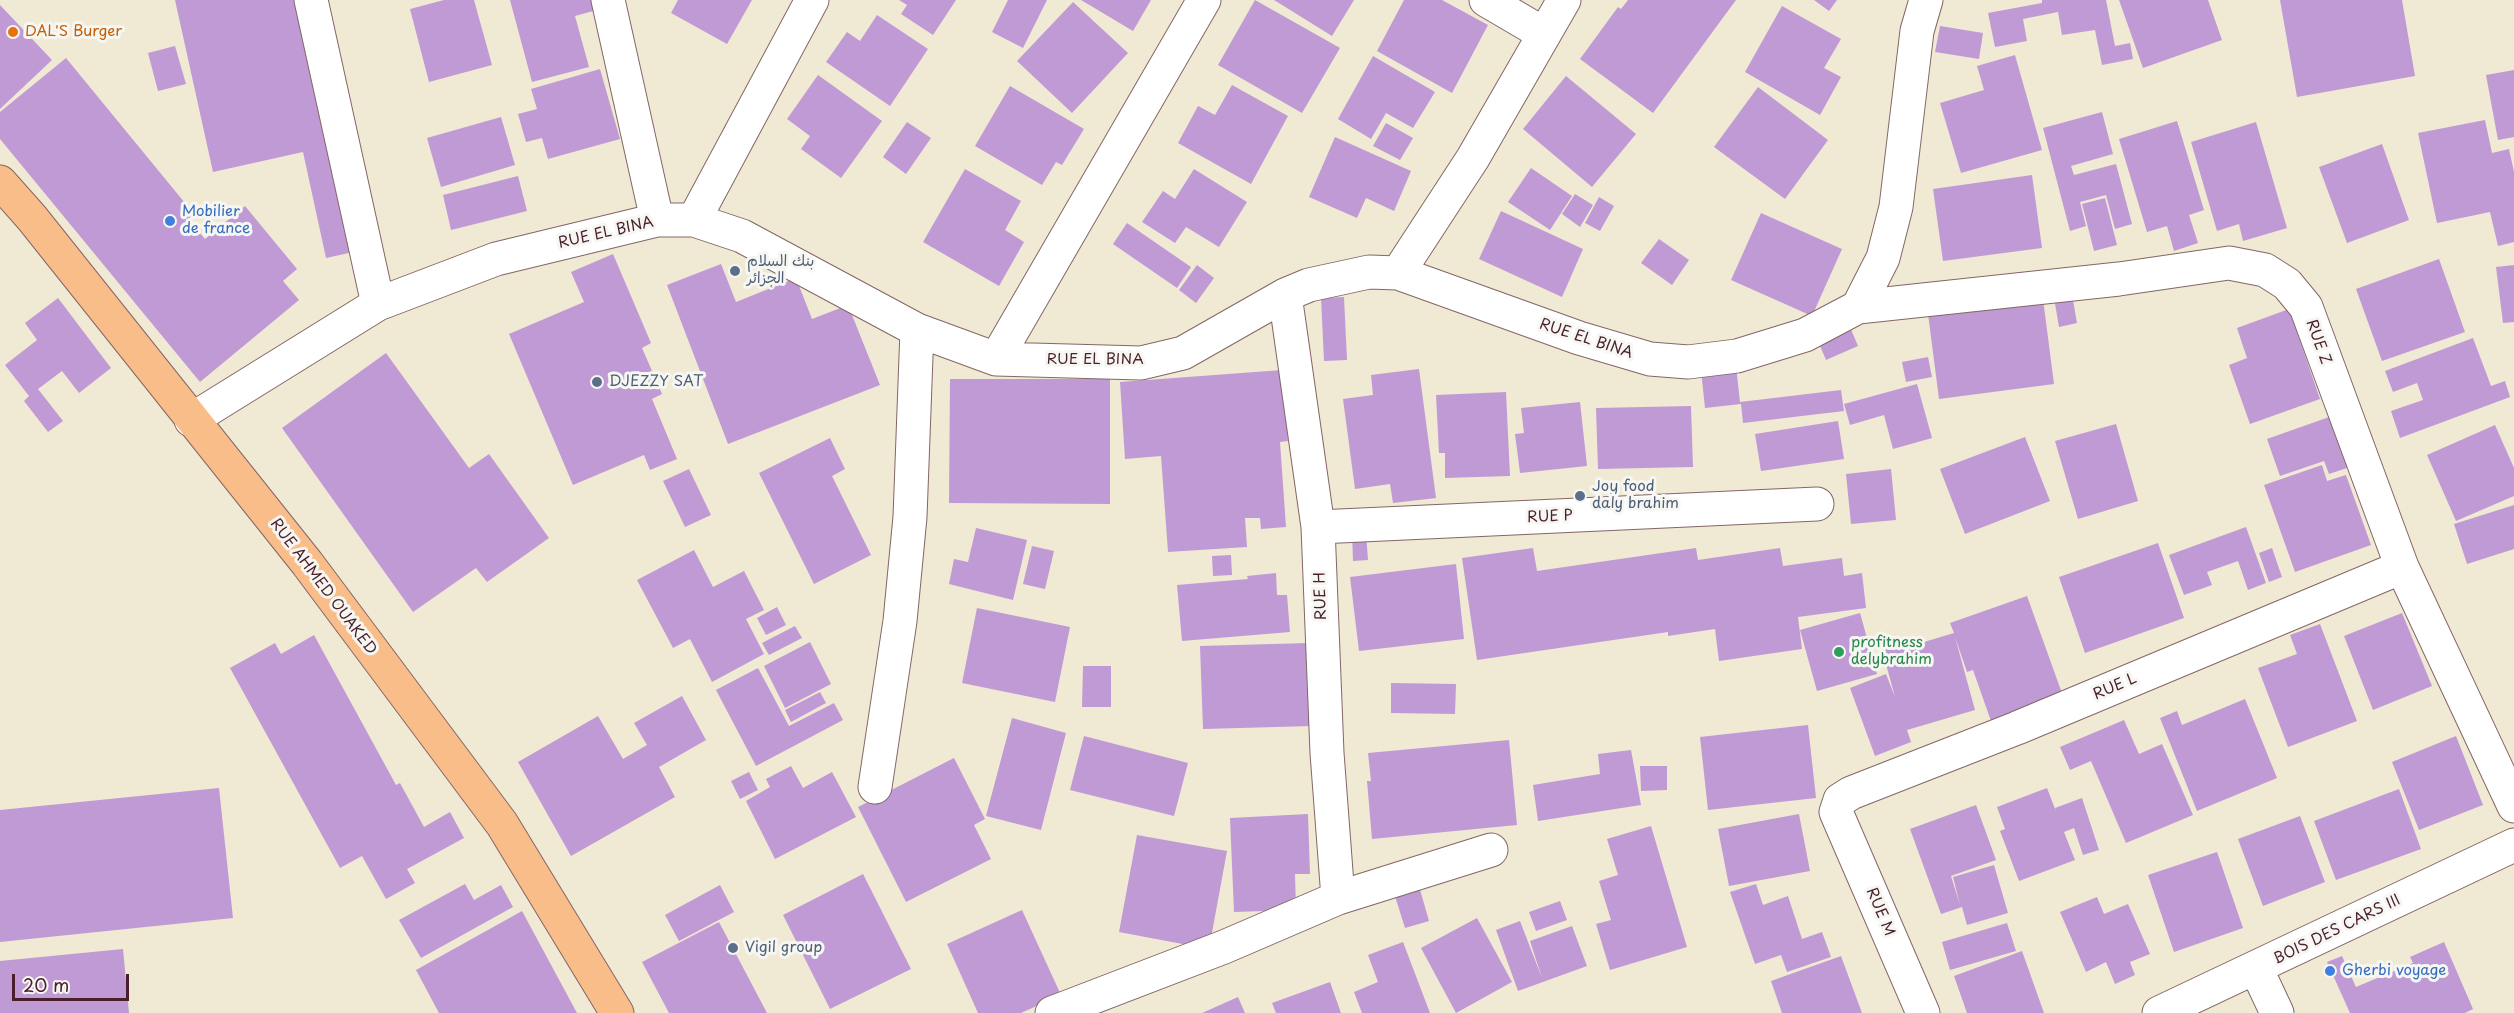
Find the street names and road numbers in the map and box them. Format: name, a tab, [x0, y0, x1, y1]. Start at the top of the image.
street label: RUE EL BINA	[557, 213, 655, 253]
street label: RUE EL BINA	[1537, 315, 1635, 363]
street label: RUE Z	[2302, 317, 2334, 367]
street label: RUE EL BINA	[1046, 351, 1144, 369]
street label: RUE P	[1527, 507, 1573, 527]
street label: RUE AHMED OUAKED	[266, 515, 380, 659]
street label: RUE H	[1311, 572, 1331, 620]
street label: RUE L	[2091, 670, 2139, 704]
street label: RUE M	[1862, 885, 1898, 939]
street label: BOIS DES CARS III	[2271, 891, 2403, 969]

